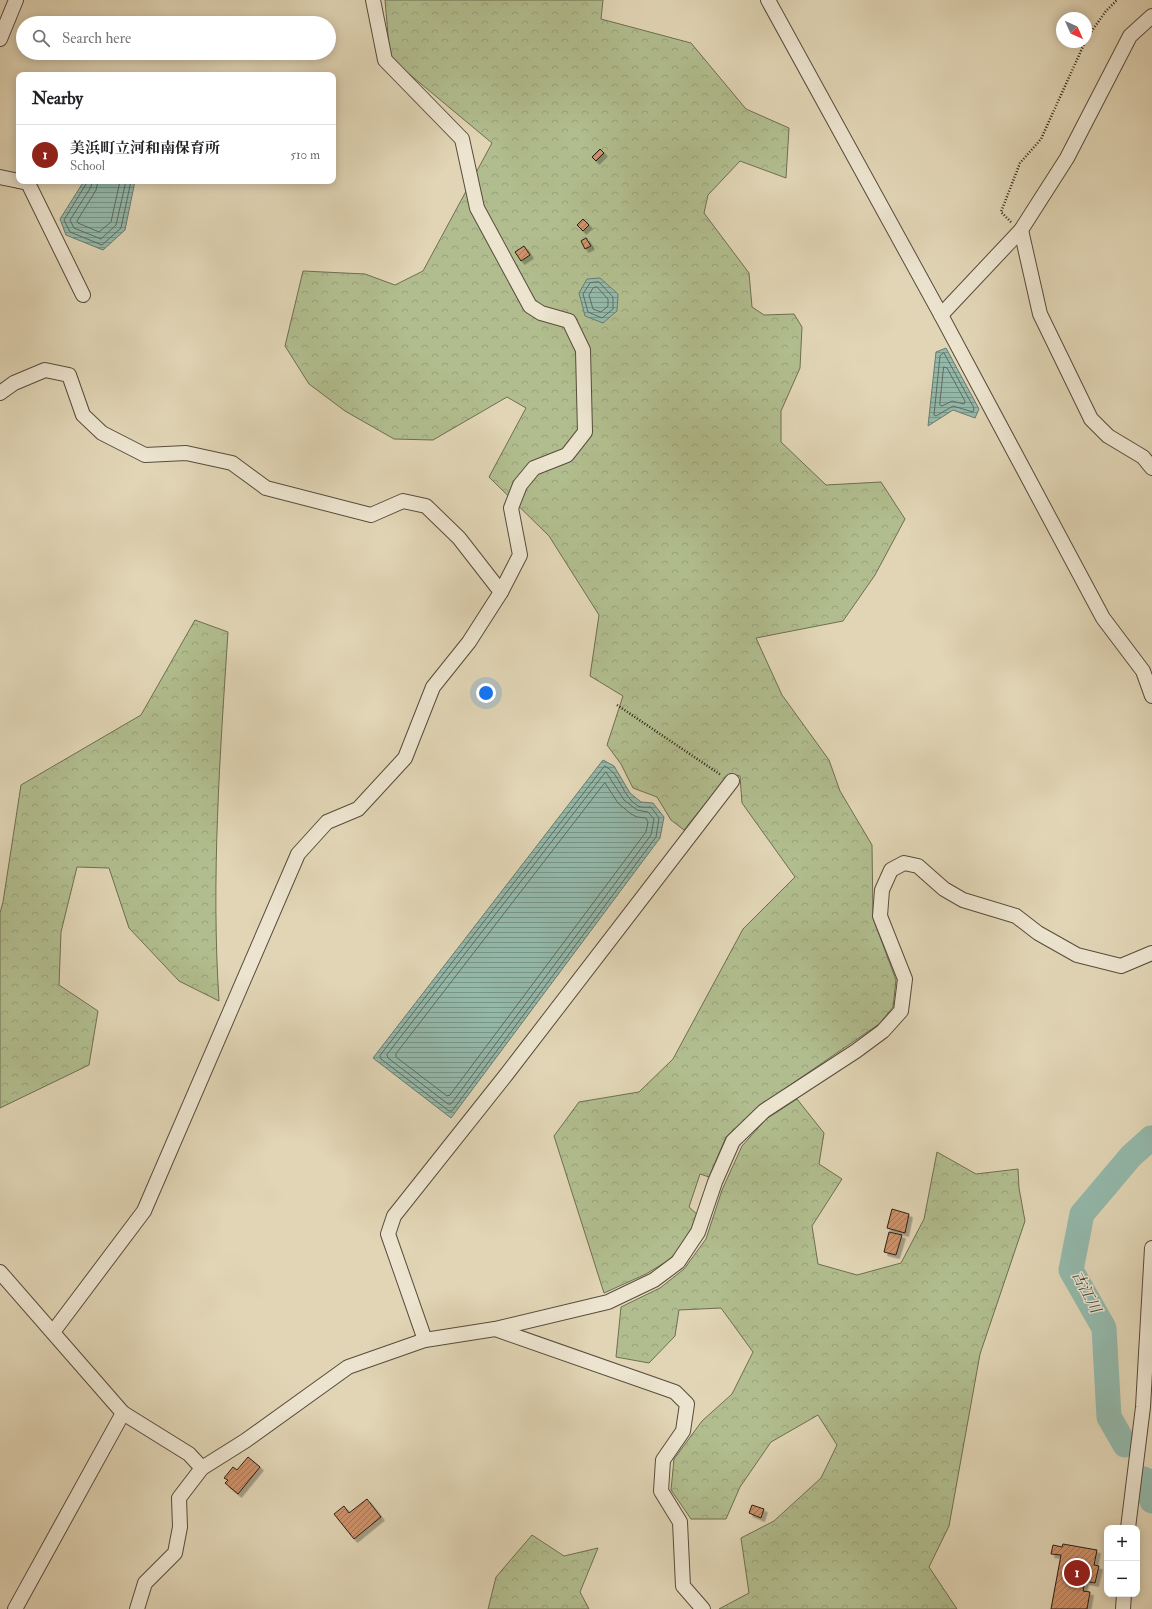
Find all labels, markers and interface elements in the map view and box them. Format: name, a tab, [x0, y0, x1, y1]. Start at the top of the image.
north arrow	[1056, 12, 1092, 48]
search box	[16, 16, 336, 60]
icon: search	[30, 27, 52, 49]
text: Search here	[62, 29, 131, 48]
text: Nearby	[32, 88, 83, 109]
text: 美浜町立河和南保育所	[70, 139, 220, 158]
text: 1	[43, 147, 47, 163]
text: 510 m	[290, 147, 320, 163]
text: School	[70, 158, 105, 174]
your location	[476, 683, 496, 703]
water label: 古江川	[1067, 1268, 1106, 1318]
map controls	[1104, 1525, 1140, 1597]
button: +	[1104, 1525, 1140, 1561]
pin: 1	[1064, 1558, 1090, 1588]
button: −	[1104, 1561, 1140, 1597]

